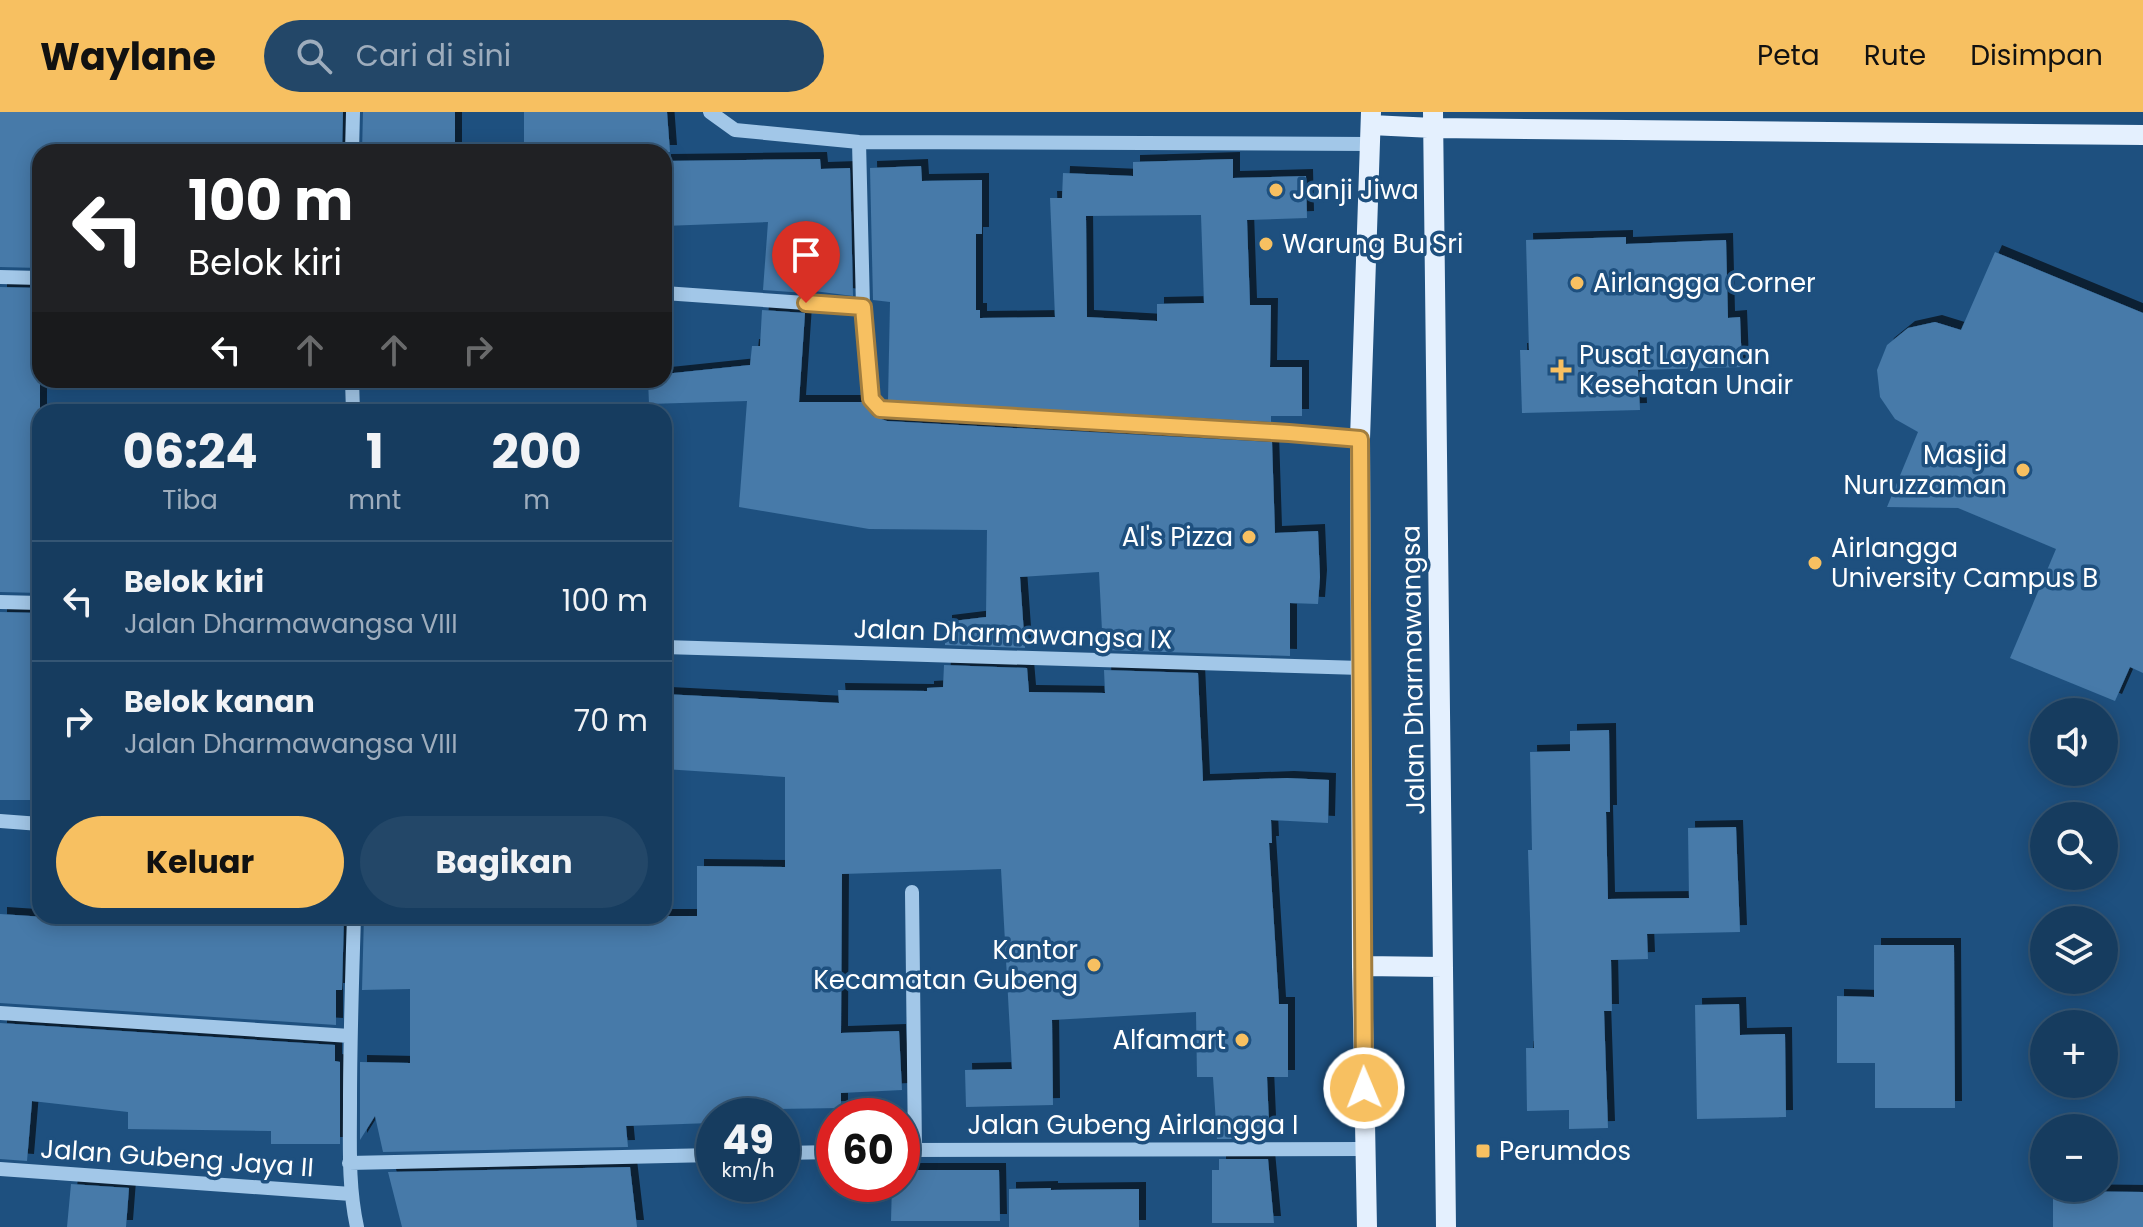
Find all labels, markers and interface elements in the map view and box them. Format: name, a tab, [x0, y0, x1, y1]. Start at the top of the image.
search box	[264, 20, 824, 92]
text: Waylane	[40, 30, 216, 83]
icon: search	[292, 34, 336, 78]
text: Cari di sini	[356, 34, 511, 77]
text: Peta	[1757, 36, 1820, 75]
text: Rute	[1864, 36, 1926, 75]
text: Disimpan	[1970, 36, 2103, 75]
text: 100 m	[188, 161, 353, 240]
place label: Janji Jiwa	[1292, 172, 1419, 208]
icon: left	[56, 176, 160, 280]
marker: Janji Jiwa	[1267, 181, 1285, 199]
pin	[772, 221, 840, 303]
place label: Warung Bu Sri	[1282, 226, 1463, 262]
icon: arrive	[784, 233, 828, 277]
marker: Warung Bu Sri	[1257, 235, 1275, 253]
text: Belok kiri	[188, 237, 342, 288]
place label: Airlangga Corner	[1593, 265, 1816, 301]
marker: Airlangga Corner	[1568, 274, 1586, 292]
icon: left	[204, 328, 248, 372]
icon: ahead	[288, 328, 332, 372]
icon: ahead	[372, 328, 416, 372]
icon: right	[456, 328, 500, 372]
place label: Pusat Layanan Kesehatan Unair	[1579, 337, 1793, 403]
marker: Pusat Layanan Kesehatan Unair	[1550, 359, 1572, 381]
text: 06:24	[122, 418, 258, 485]
text: 1	[366, 418, 384, 485]
text: 200	[492, 418, 582, 485]
place label: Masjid Nuruzzaman	[1844, 437, 2007, 503]
marker: Masjid Nuruzzaman	[2014, 461, 2032, 479]
text: Tiba	[162, 482, 218, 518]
text: mnt	[348, 482, 401, 518]
text: m	[523, 482, 550, 518]
place label: Al's Pizza	[1122, 519, 1233, 555]
street label: Jalan Dharmawangsa	[1392, 525, 1434, 815]
marker: Al's Pizza	[1240, 528, 1258, 546]
place label: Airlangga University Campus B	[1831, 530, 2098, 596]
marker: Airlangga University Campus B	[1806, 554, 1824, 572]
text: Belok kiri	[124, 560, 264, 603]
icon: left	[56, 579, 100, 623]
text: 100 m	[562, 579, 648, 622]
text: Jalan Dharmawangsa VIII	[124, 606, 458, 642]
street label: Jalan Dharmawangsa IX	[853, 610, 1173, 658]
text: Belok kanan	[124, 680, 315, 723]
map controls	[2030, 698, 2118, 1202]
button: sound	[2030, 698, 2118, 786]
icon: right	[56, 699, 100, 743]
text: 70 m	[574, 699, 648, 742]
text: Jalan Dharmawangsa VIII	[124, 726, 458, 762]
button: search	[2030, 802, 2118, 890]
button: Keluar	[56, 816, 344, 908]
button: Bagikan	[360, 816, 648, 908]
button: layers	[2030, 906, 2118, 994]
place label: Kantor Kecamatan Gubeng	[813, 932, 1078, 998]
marker: Kantor Kecamatan Gubeng	[1085, 956, 1103, 974]
button: +	[2030, 1010, 2118, 1098]
place label: Alfamart	[1112, 1022, 1226, 1058]
marker: Alfamart	[1233, 1031, 1251, 1049]
position arrow	[1322, 1046, 1406, 1130]
speed limit sign: 60	[816, 1098, 920, 1202]
street label: Jalan Gubeng Airlangga I	[968, 1107, 1298, 1143]
text: 49	[722, 1112, 774, 1168]
button: −	[2030, 1114, 2118, 1202]
street label: Jalan Gubeng Jaya II	[39, 1130, 315, 1186]
place label: Perumdos	[1499, 1133, 1631, 1169]
marker: Perumdos	[1474, 1142, 1492, 1160]
text: km/h	[721, 1156, 775, 1184]

